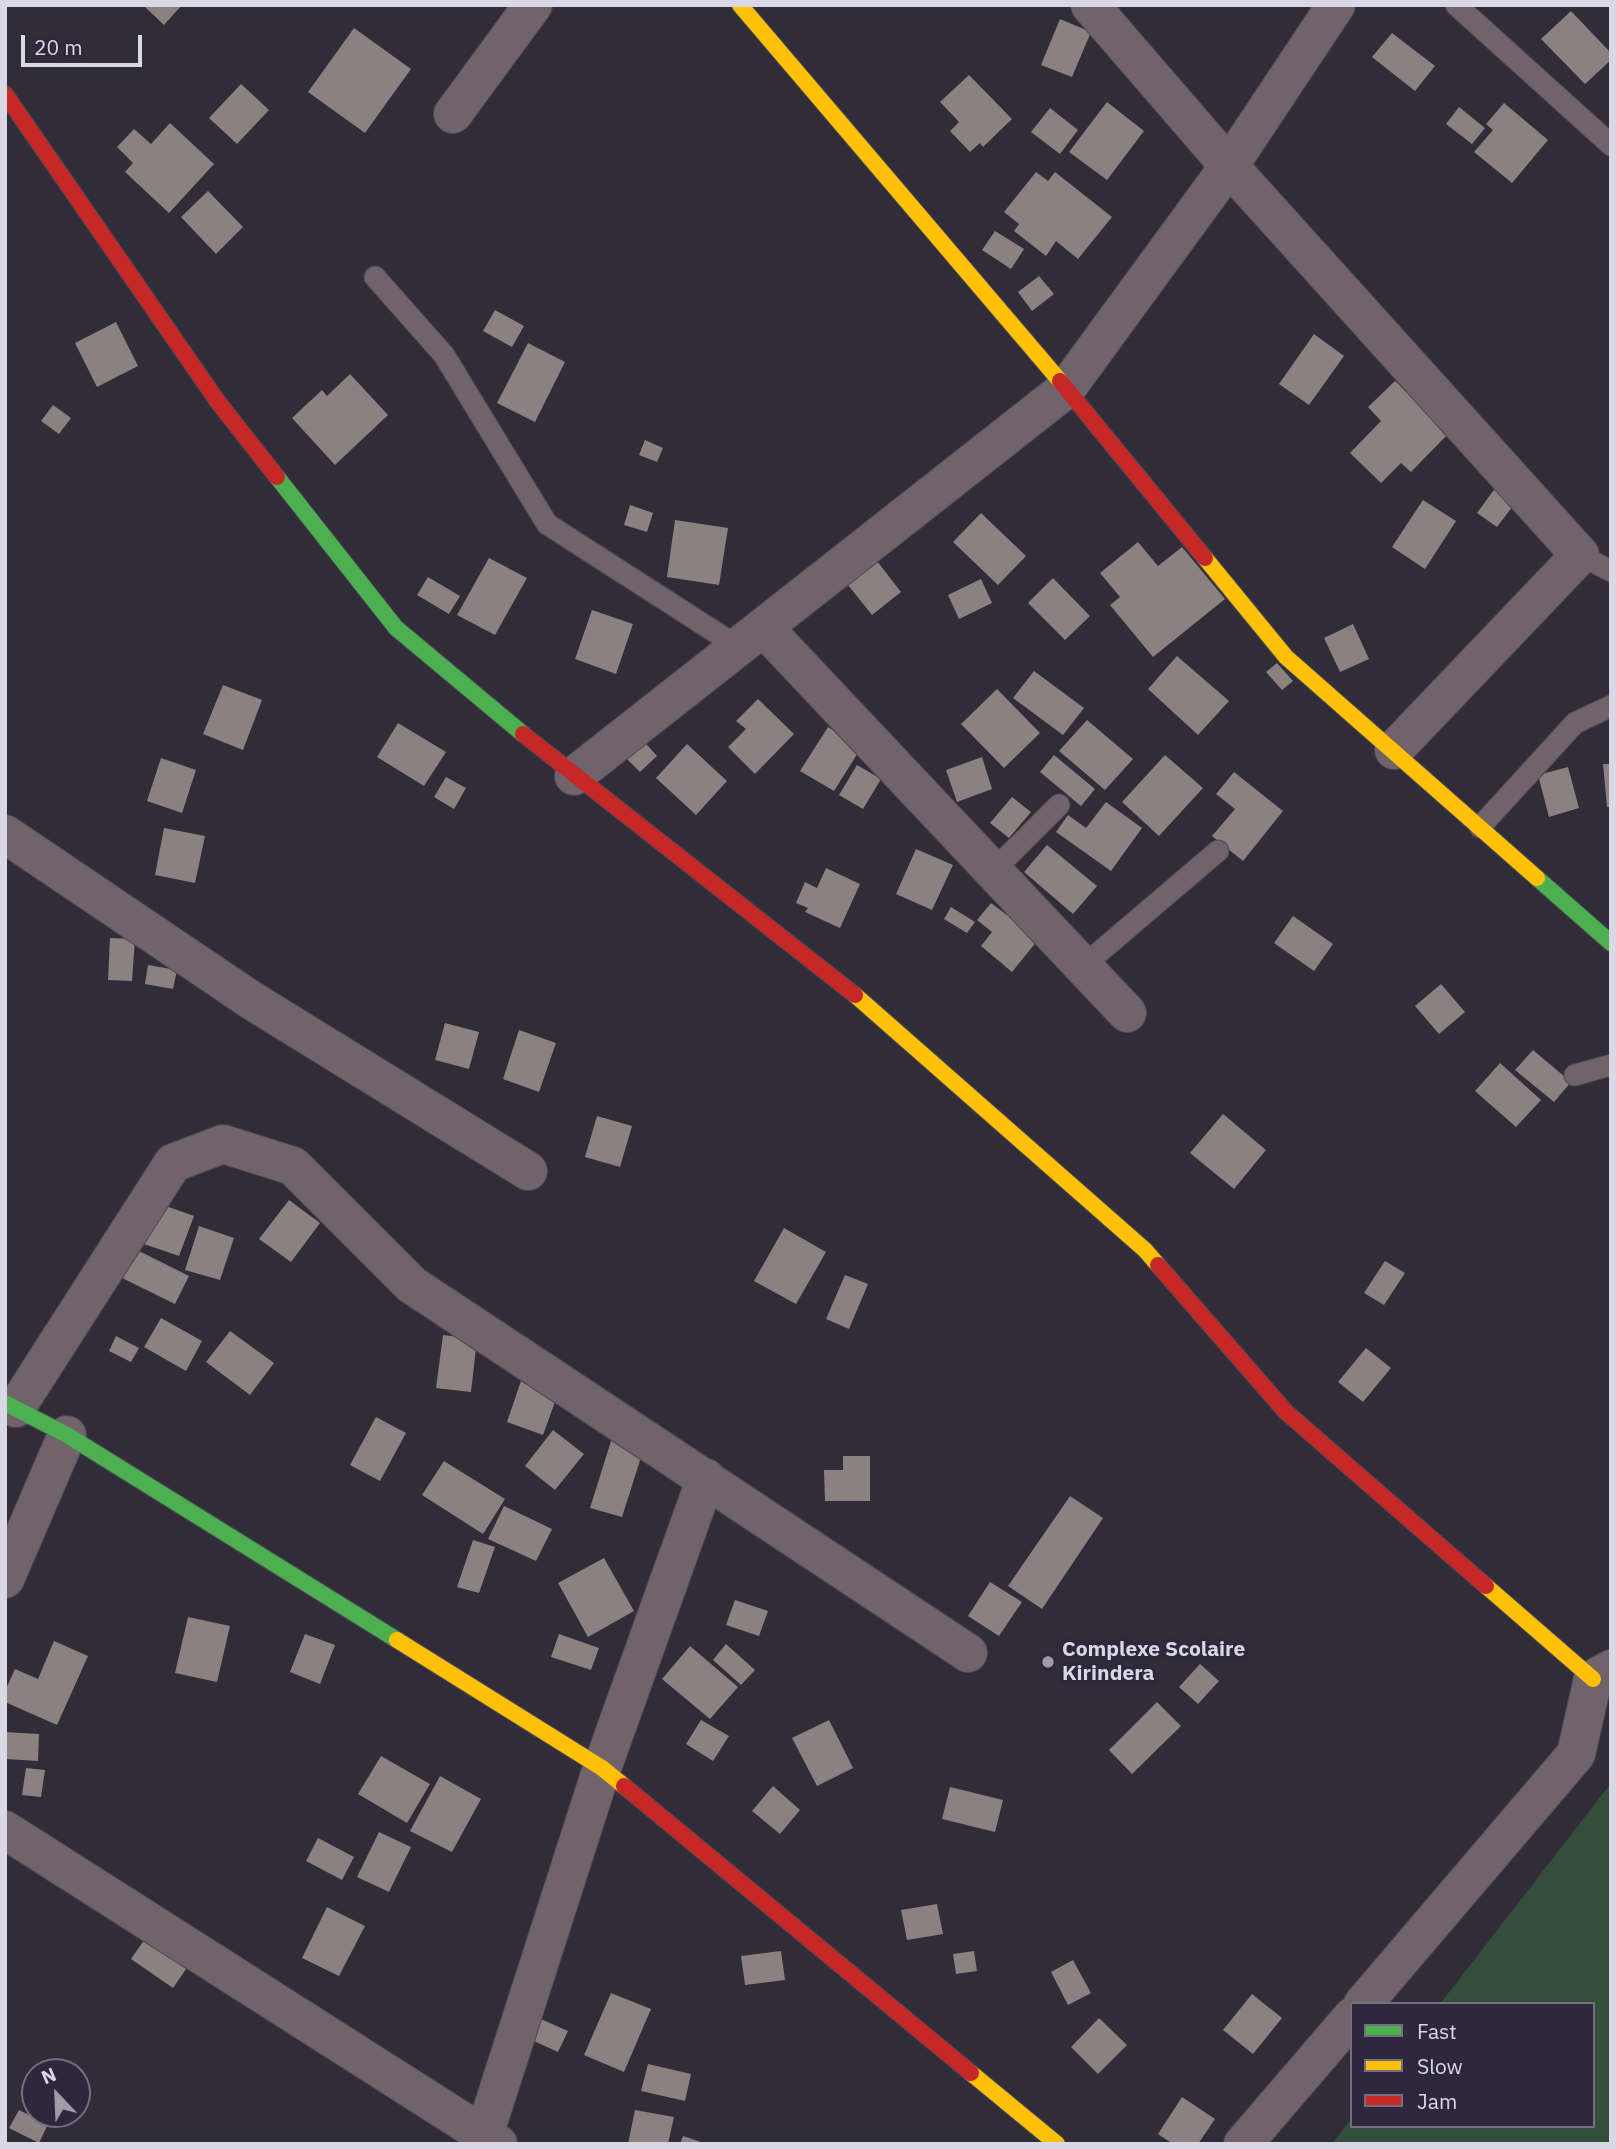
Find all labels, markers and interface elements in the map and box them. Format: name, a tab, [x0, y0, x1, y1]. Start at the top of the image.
scale bar	[24, 21, 145, 65]
text: 20 m	[34, 33, 83, 61]
place label: Complexe Scolaire Kirindera	[1062, 1637, 1245, 1687]
marker: Complexe Scolaire Kirindera	[1040, 1654, 1056, 1670]
legend	[1350, 2002, 1595, 2128]
text: Fast	[1417, 2017, 1457, 2045]
text: Slow	[1417, 2052, 1463, 2080]
north arrow	[21, 2058, 91, 2128]
text: N	[38, 2062, 60, 2089]
text: Jam	[1417, 2087, 1457, 2115]

